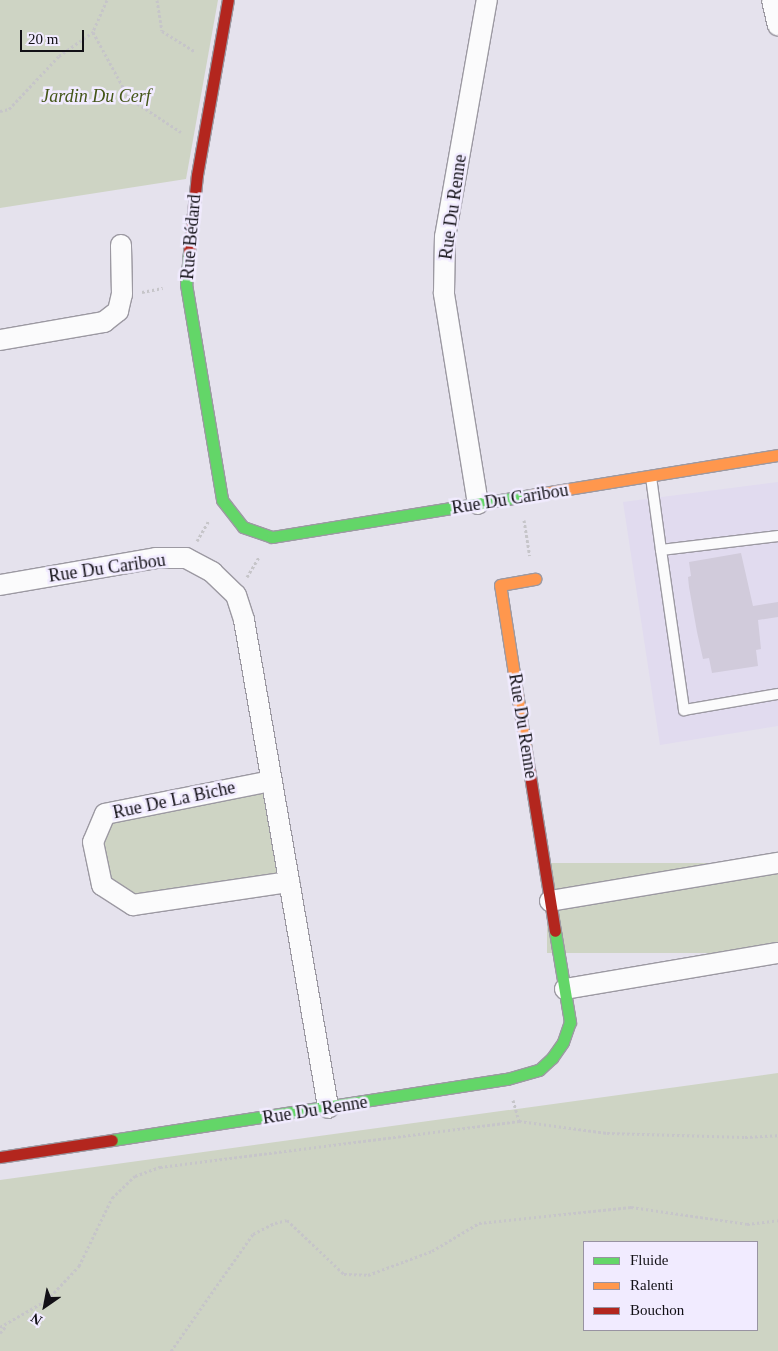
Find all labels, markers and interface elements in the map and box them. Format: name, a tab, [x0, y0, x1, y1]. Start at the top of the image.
scale bar	[22, 20, 86, 52]
text: 20 m	[28, 31, 58, 47]
park label: Jardin Du Cerf	[41, 85, 151, 107]
street label: Rue Du Renne	[435, 153, 471, 261]
street label: Rue Bédard	[177, 193, 205, 281]
street label: Rue Du Caribou	[450, 479, 570, 519]
street label: Rue Du Caribou	[47, 549, 167, 587]
street label: Rue Du Renne	[504, 672, 542, 780]
street label: Rue De La Biche	[111, 776, 237, 824]
street label: Rue Du Renne	[261, 1091, 369, 1129]
legend	[583, 1241, 758, 1331]
text: Fluide	[630, 1252, 668, 1268]
text: Ralenti	[630, 1277, 673, 1293]
north arrow	[20, 1281, 70, 1331]
text: Bouchon	[630, 1302, 684, 1318]
text: N	[28, 1310, 45, 1328]

